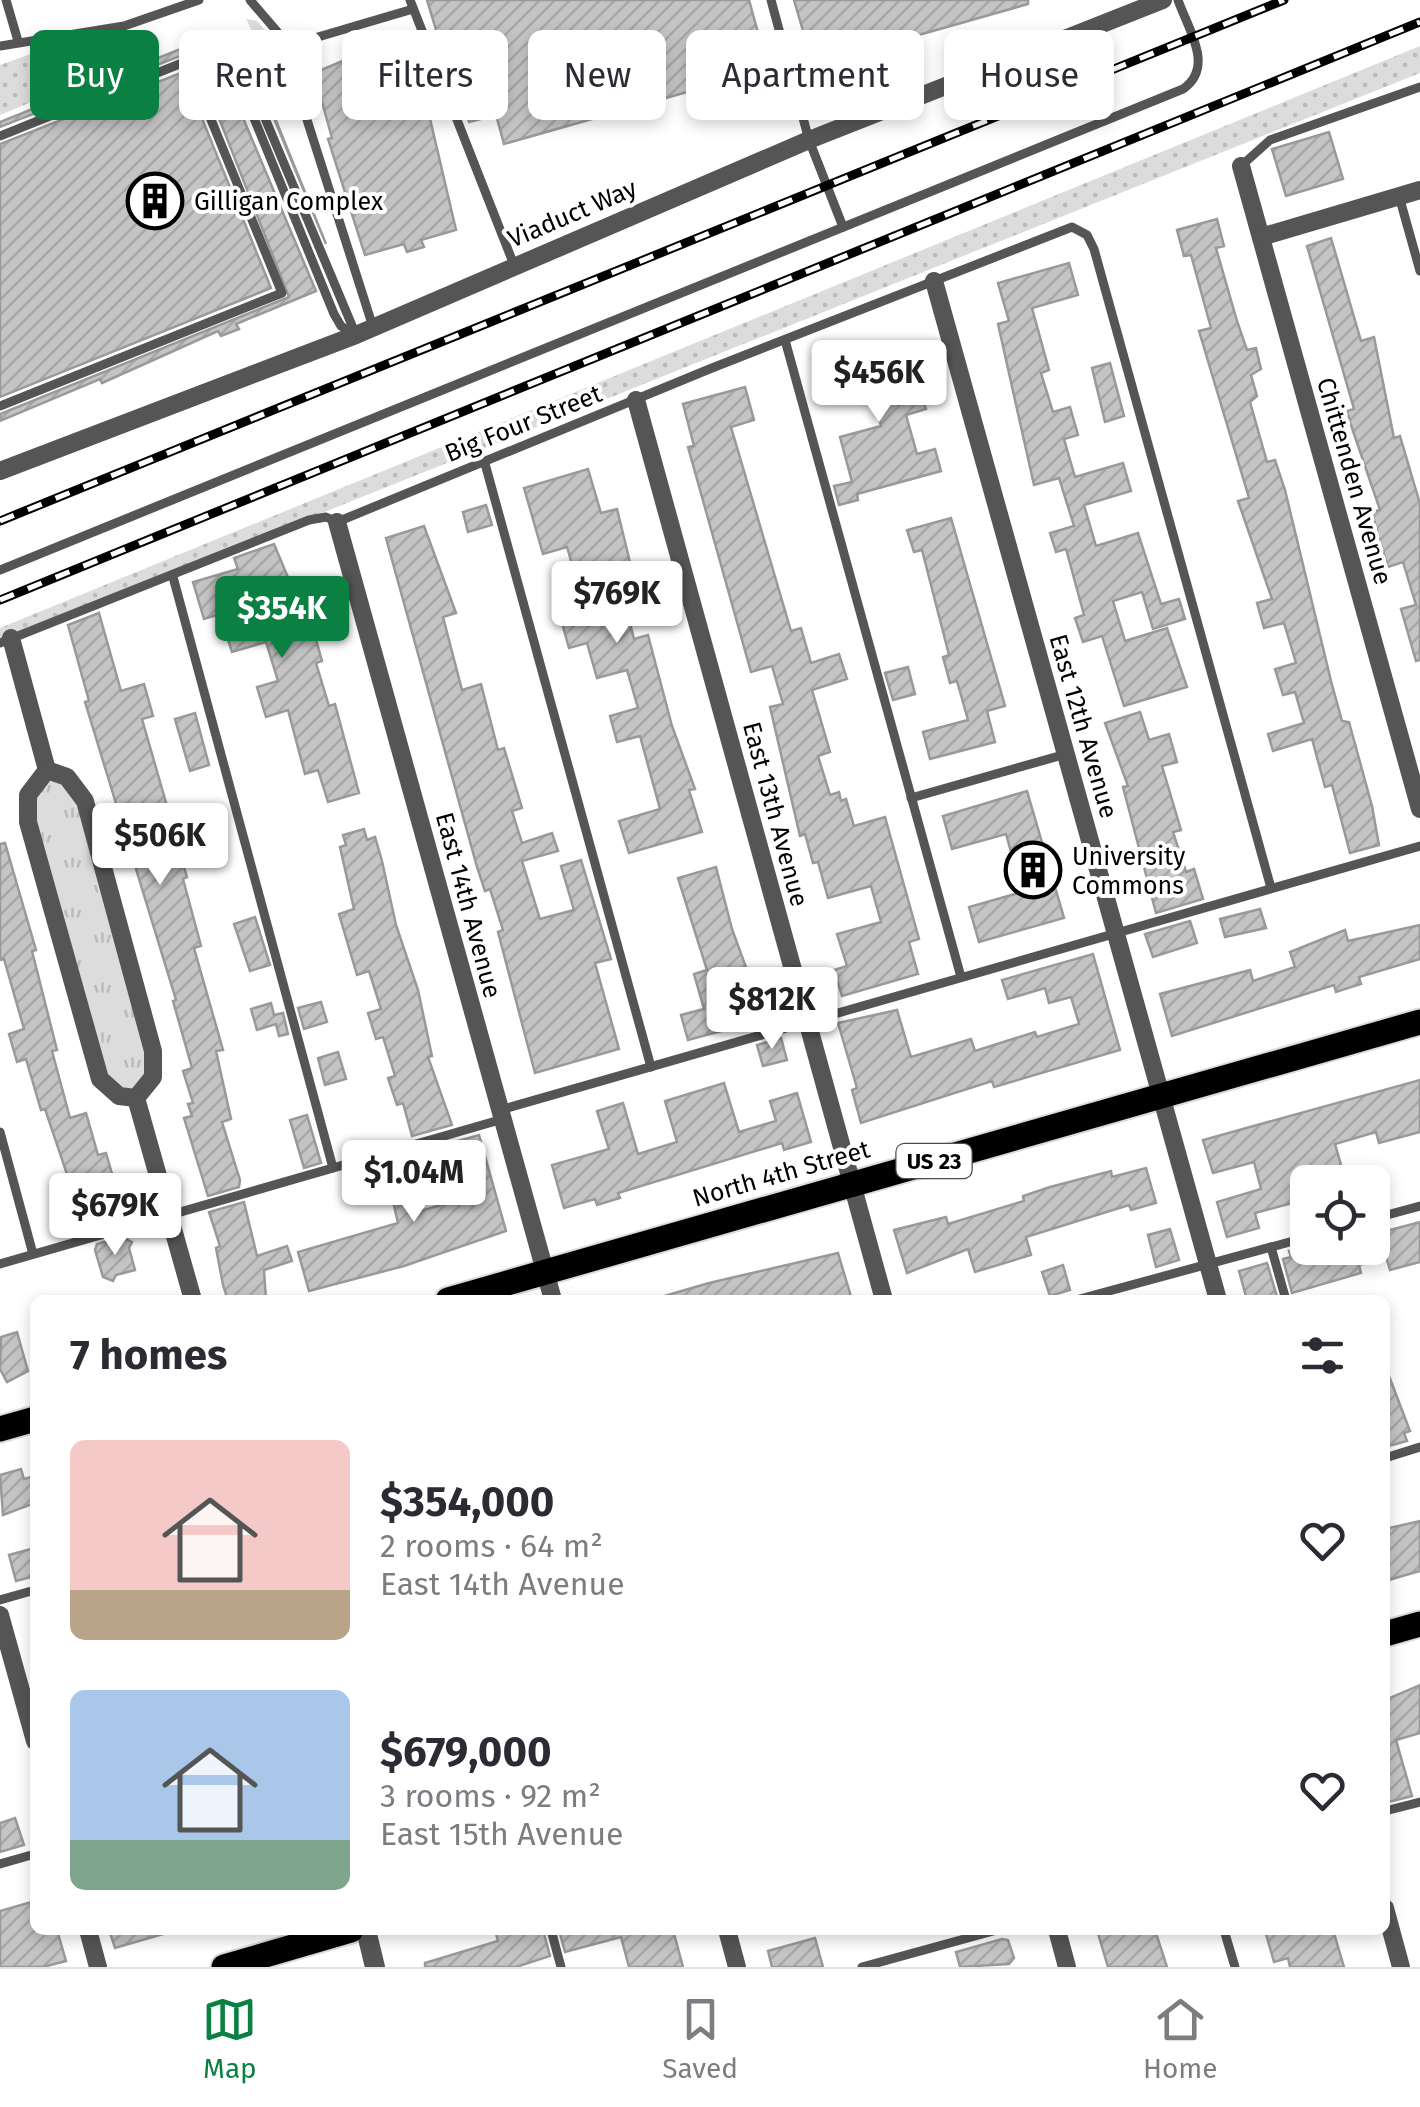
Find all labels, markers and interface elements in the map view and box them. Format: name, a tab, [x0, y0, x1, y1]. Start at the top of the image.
chip: Buy	[30, 30, 159, 120]
chip: Rent	[179, 30, 322, 120]
chip: Filters	[342, 30, 508, 120]
chip: New	[528, 30, 666, 120]
chip: Apartment	[686, 30, 924, 120]
chip: House	[944, 30, 1114, 120]
building icon: Gilligan Complex	[125, 171, 185, 231]
street label: Viaduct Way	[503, 173, 642, 255]
place label: Gilligan Complex	[194, 187, 383, 217]
pin: $456K	[809, 340, 949, 425]
text: $456K	[834, 353, 924, 391]
street label: Chittenden Avenue	[1310, 374, 1398, 588]
street label: Big Four Street	[441, 378, 607, 469]
pin: $769K	[547, 561, 687, 646]
text: $769K	[573, 574, 661, 612]
pin: $354K	[212, 576, 352, 661]
text: $354K	[237, 589, 327, 627]
street label: East 12th Avenue	[1042, 631, 1124, 822]
street label: East 13th Avenue	[736, 718, 814, 910]
pin: $506K	[90, 803, 230, 888]
street label: East 14th Avenue	[429, 809, 507, 1001]
text: $506K	[114, 816, 206, 854]
building icon: University Commons	[1003, 840, 1063, 900]
place label: University Commons	[1072, 842, 1186, 901]
pin: $812K	[702, 967, 842, 1052]
text: $812K	[729, 980, 815, 1018]
street label: North 4th Street	[689, 1134, 874, 1214]
pin: $1.04M	[333, 1140, 495, 1225]
road number: US 23	[896, 1144, 972, 1178]
text: $1.04M	[364, 1153, 464, 1191]
map controls	[1290, 1165, 1390, 1265]
button: locate	[1290, 1165, 1390, 1265]
pin: $679K	[45, 1173, 185, 1258]
text: $679K	[71, 1186, 159, 1224]
icon: filters	[1295, 1328, 1350, 1383]
text: 7 homes	[70, 1330, 227, 1380]
text: $354,000	[380, 1477, 554, 1527]
icon: home	[150, 1480, 270, 1600]
icon: heart	[1295, 1513, 1350, 1568]
text: 2 rooms · 64 m²	[380, 1527, 603, 1565]
text: East 14th Avenue	[380, 1565, 625, 1603]
text: $679,000	[380, 1727, 552, 1777]
icon: home	[150, 1730, 270, 1850]
icon: heart	[1295, 1763, 1350, 1818]
text: 3 rooms · 92 m²	[380, 1777, 601, 1815]
text: East 15th Avenue	[380, 1815, 623, 1853]
tab: Map	[202, 1992, 257, 2085]
tab: Saved	[662, 1992, 738, 2085]
tab: Home	[1143, 1992, 1218, 2085]

